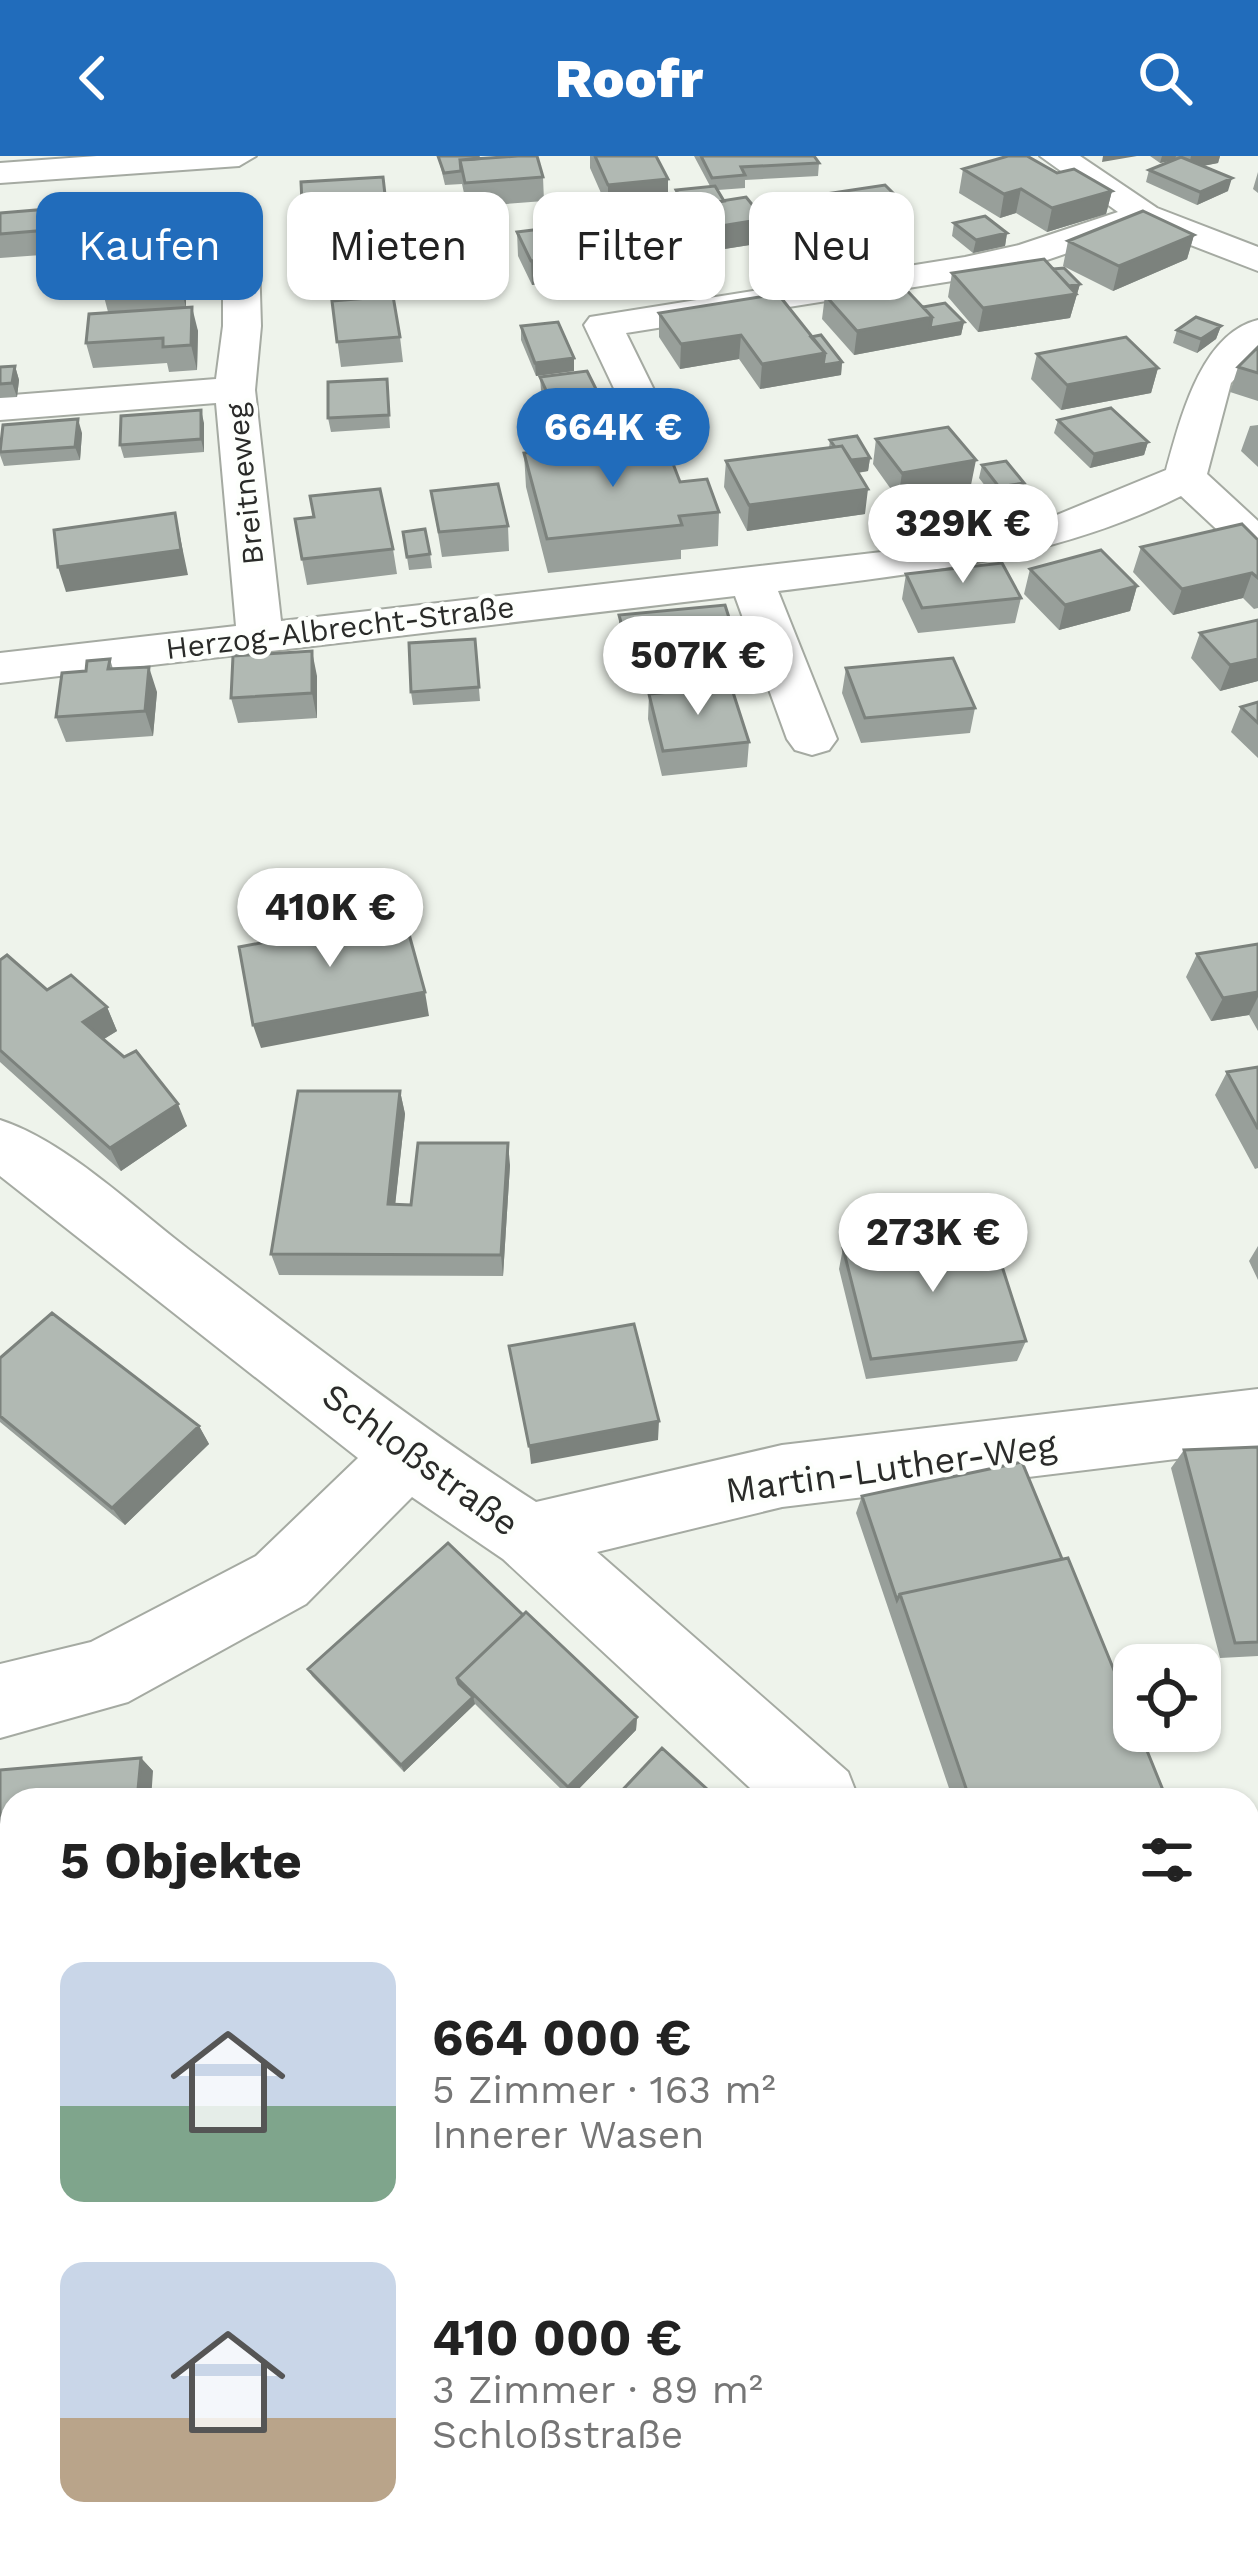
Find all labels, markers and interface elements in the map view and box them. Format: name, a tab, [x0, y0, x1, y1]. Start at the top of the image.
icon: back	[60, 45, 126, 111]
icon: search	[1132, 45, 1198, 111]
text: Roofr	[555, 47, 703, 110]
chip: Kaufen	[36, 192, 263, 300]
chip: Mieten	[287, 192, 509, 300]
chip: Filter	[533, 192, 725, 300]
chip: Neu	[749, 192, 914, 300]
pin: 664K €	[515, 388, 711, 490]
street label: Breitneweg	[219, 401, 270, 567]
text: 664K €	[544, 404, 682, 449]
pin: 329K €	[865, 484, 1061, 586]
text: 329K €	[895, 500, 1031, 545]
street label: Herzog-Albrecht-Straße	[164, 589, 516, 666]
pin: 507K €	[600, 616, 796, 718]
text: 507K €	[630, 632, 766, 677]
pin: 410K €	[232, 868, 428, 970]
text: 410K €	[264, 884, 396, 929]
pin: 273K €	[835, 1193, 1031, 1295]
text: 273K €	[866, 1209, 1000, 1254]
street label: Schloßstraße	[314, 1375, 527, 1545]
street label: Martin-Luther-Weg	[723, 1424, 1060, 1512]
map controls	[1113, 1644, 1221, 1752]
button: locate	[1113, 1644, 1221, 1752]
icon: filters	[1134, 1827, 1200, 1893]
text: 5 Objekte	[60, 1831, 302, 1890]
text: 664 000 €	[432, 2008, 691, 2067]
icon: home	[156, 2010, 300, 2154]
text: 5 Zimmer · 163 m²	[432, 2067, 776, 2112]
text: Innerer Wasen	[432, 2112, 705, 2157]
text: 410 000 €	[432, 2308, 682, 2367]
icon: home	[156, 2310, 300, 2454]
text: 3 Zimmer · 89 m²	[432, 2367, 763, 2412]
text: Schloßstraße	[432, 2412, 683, 2457]

